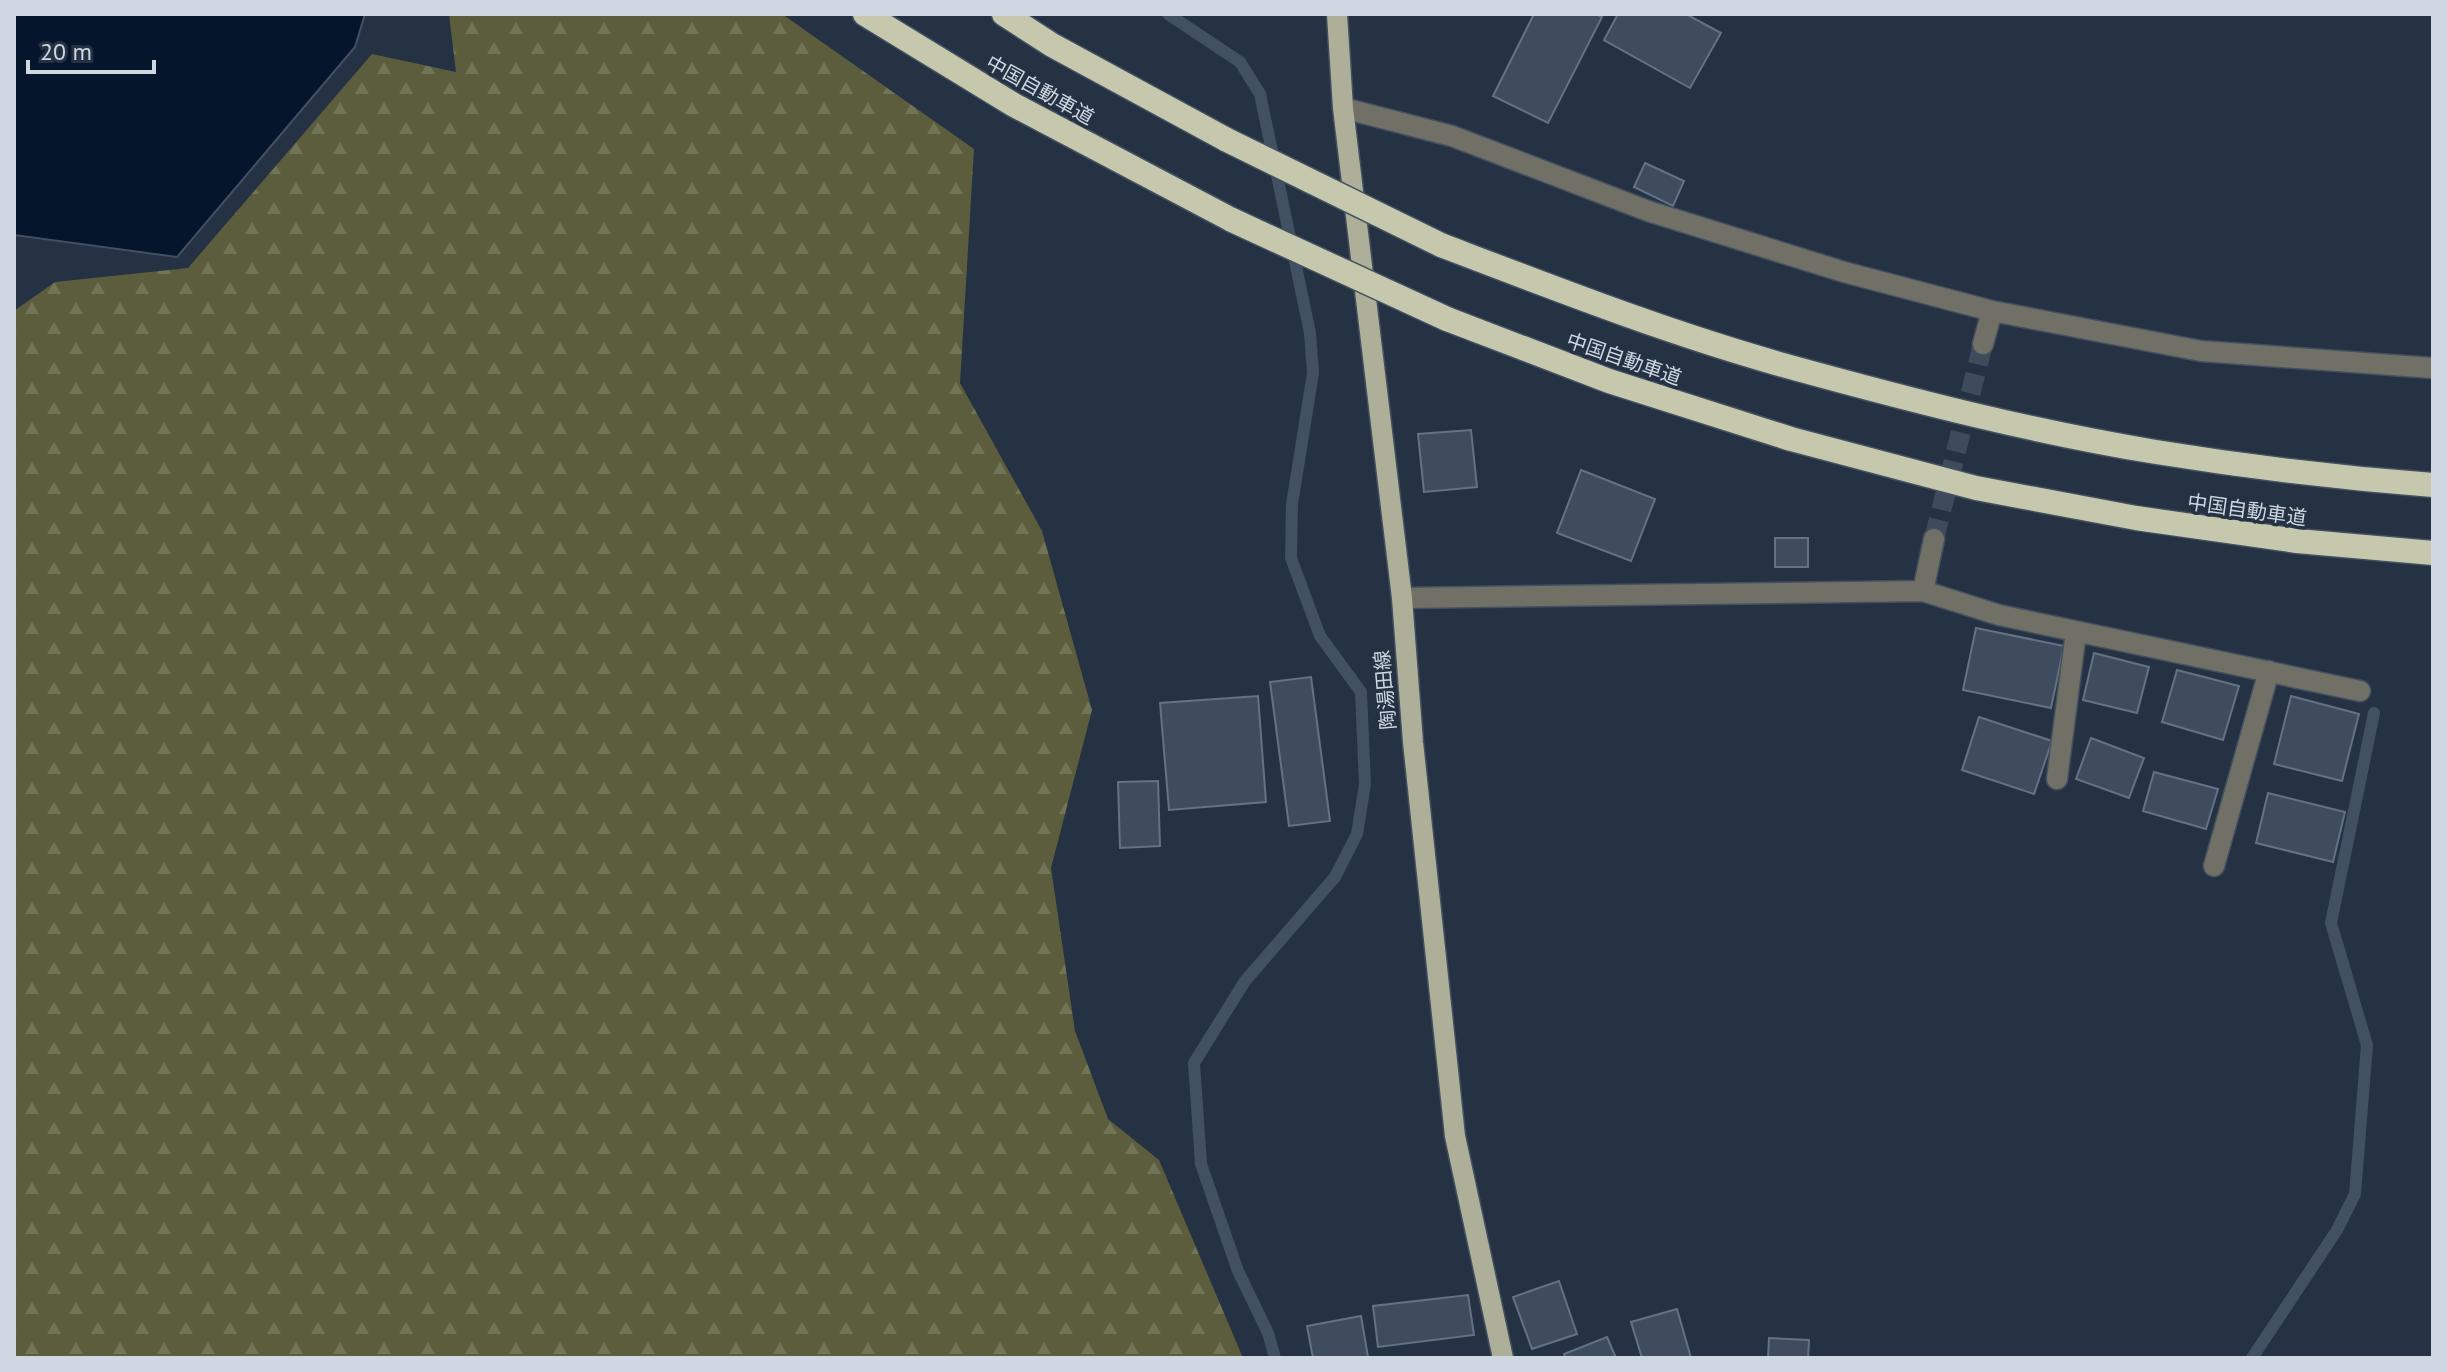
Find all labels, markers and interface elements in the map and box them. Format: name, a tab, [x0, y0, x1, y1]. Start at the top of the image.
scale bar	[28, 24, 154, 74]
text: 20 m	[40, 36, 92, 67]
street label: 中国自動車道	[981, 50, 1099, 130]
street label: 中国自動車道	[1563, 327, 1685, 391]
street label: 中国自動車道	[2186, 489, 2308, 531]
street label: 陶湯田線	[1369, 649, 1401, 731]

